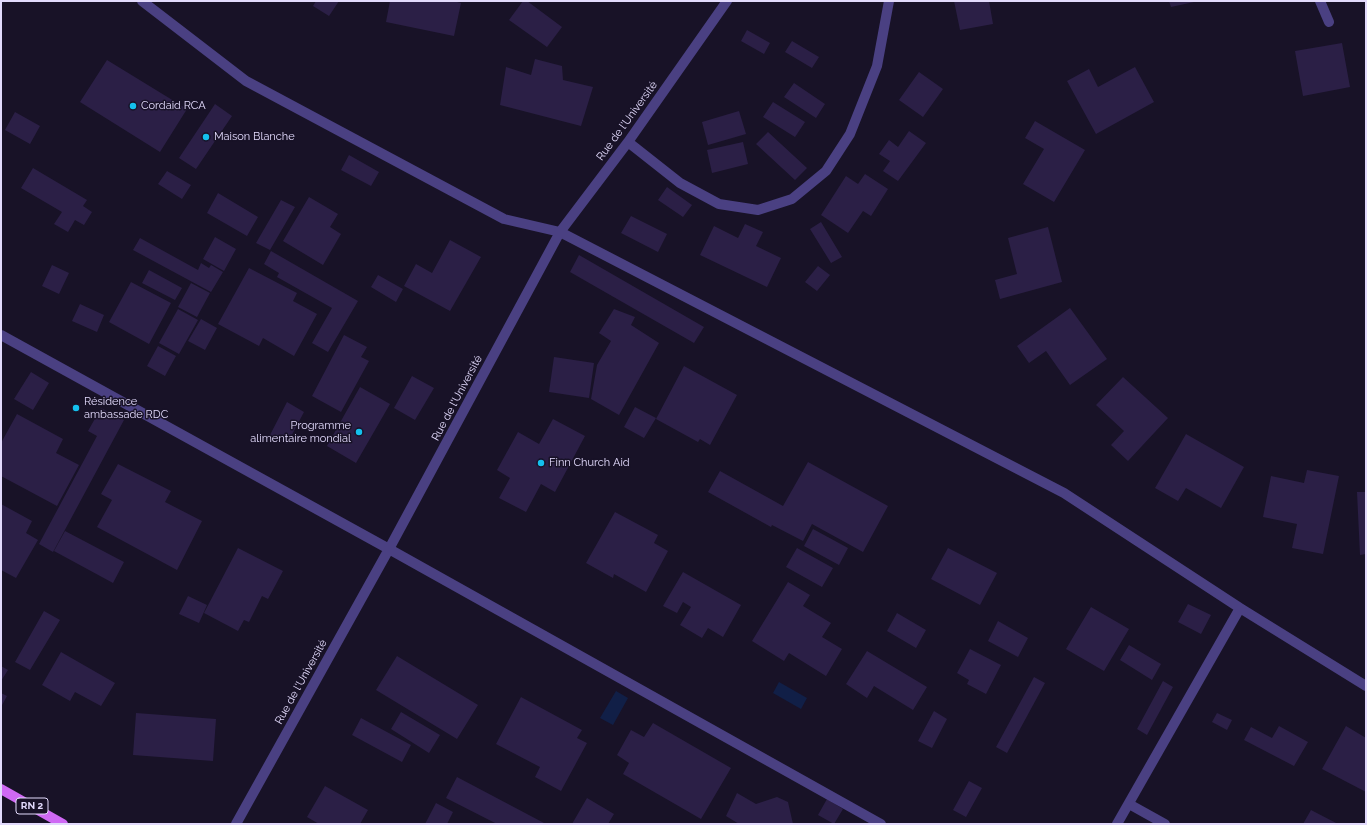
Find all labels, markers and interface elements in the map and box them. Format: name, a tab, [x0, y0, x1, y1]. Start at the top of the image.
street label: Rue de l'Université	[594, 79, 660, 163]
place label: Cordaid RCA	[141, 99, 206, 113]
marker: Cordaid RCA	[128, 101, 138, 111]
place label: Maison Blanche	[214, 130, 295, 144]
marker: Maison Blanche	[201, 132, 211, 142]
street label: Rue de l'Université	[429, 353, 485, 443]
place label: Résidence ambassade RDC	[84, 395, 168, 421]
marker: Résidence ambassade RDC	[71, 403, 81, 413]
place label: Programme alimentaire mondial	[250, 419, 351, 445]
marker: Programme alimentaire mondial	[354, 427, 364, 437]
place label: Finn Church Aid	[549, 456, 630, 470]
marker: Finn Church Aid	[536, 458, 546, 468]
street label: Rue de l'Université	[272, 637, 330, 727]
road number: RN 2	[16, 798, 48, 814]

